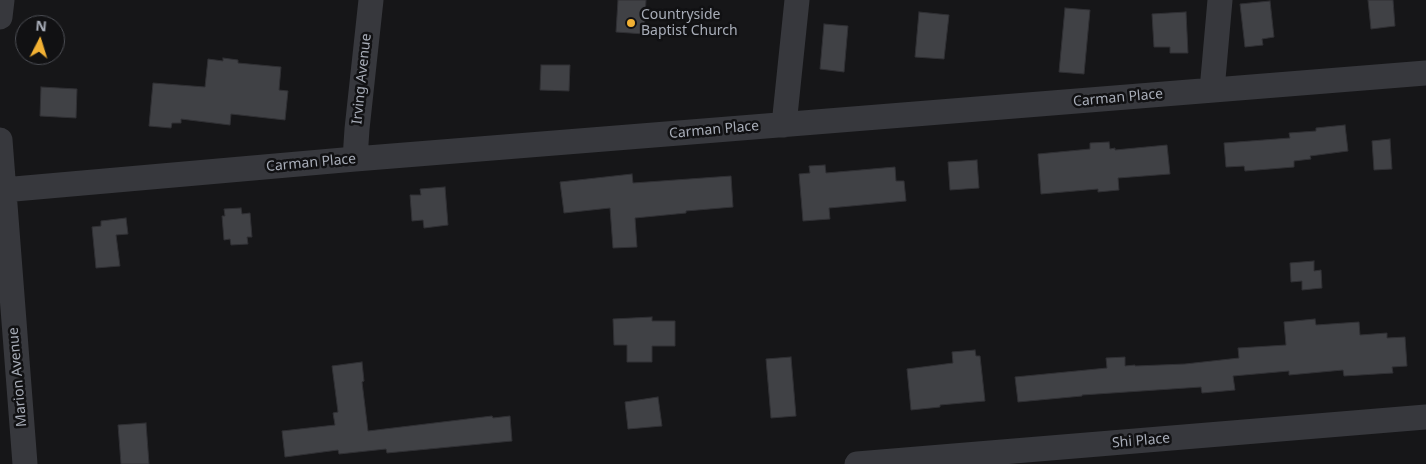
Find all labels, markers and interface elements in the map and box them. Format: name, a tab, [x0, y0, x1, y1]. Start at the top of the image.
place label: Countryside Baptist Church	[641, 7, 738, 40]
north arrow	[15, 15, 65, 65]
text: N	[35, 16, 48, 36]
marker: Countryside Baptist Church	[625, 17, 637, 29]
street label: Irving Avenue	[349, 33, 375, 125]
street label: Carman Place	[1072, 86, 1164, 110]
street label: Carman Place	[668, 118, 760, 142]
street label: Carman Place	[265, 151, 357, 175]
street label: Marion Avenue	[5, 327, 31, 427]
street label: Shi Place	[1111, 430, 1171, 452]

